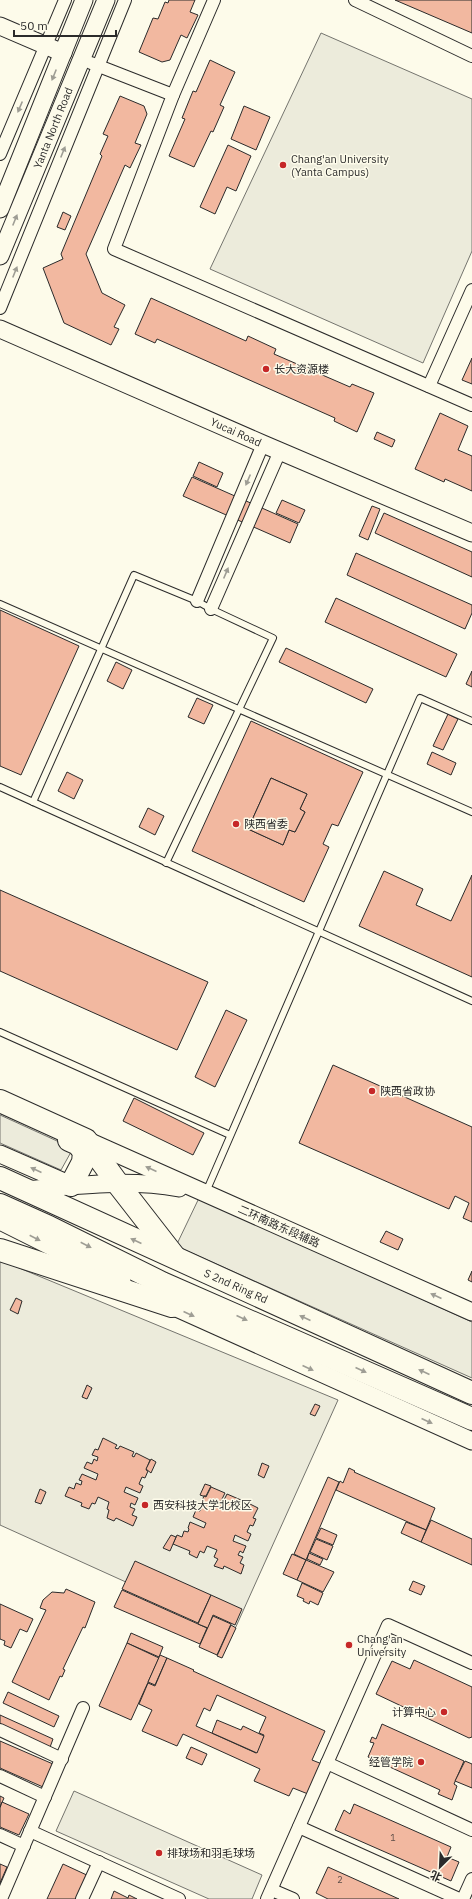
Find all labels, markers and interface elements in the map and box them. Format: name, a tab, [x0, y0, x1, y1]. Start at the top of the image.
scale bar	[14, 12, 116, 38]
text: 50 m	[20, 18, 48, 33]
one-way arrow	[50, 70, 56, 82]
street label: Yanta North Road	[30, 85, 76, 171]
one-way arrow	[16, 102, 22, 114]
one-way arrow	[61, 145, 67, 157]
place label: Chang'an University (Yanta Campus)	[291, 152, 389, 179]
marker: Chang'an University (Yanta Campus)	[278, 160, 288, 170]
one-way arrow	[12, 213, 18, 225]
one-way arrow	[12, 266, 18, 278]
place label: 长大资源楼	[274, 362, 329, 376]
marker: 长大资源楼	[261, 364, 271, 374]
street label: Yucai Road	[208, 415, 264, 449]
one-way arrow	[244, 475, 250, 487]
one-way arrow	[224, 567, 230, 579]
place label: 陕西省委	[244, 817, 288, 831]
marker: 陕西省委	[231, 819, 241, 829]
place label: 陕西省政协	[380, 1084, 435, 1098]
marker: 陕西省政协	[367, 1086, 377, 1096]
one-way arrow	[29, 1166, 41, 1172]
one-way arrow	[145, 1166, 157, 1172]
street label: 二环南路东段辅路	[236, 1202, 322, 1250]
one-way arrow	[29, 1235, 41, 1241]
one-way arrow	[130, 1238, 142, 1244]
one-way arrow	[80, 1242, 92, 1248]
street label: S 2nd Ring Rd	[202, 1266, 270, 1306]
one-way arrow	[430, 1293, 442, 1299]
one-way arrow	[184, 1311, 195, 1317]
one-way arrow	[300, 1315, 311, 1321]
one-way arrow	[236, 1316, 248, 1322]
one-way arrow	[302, 1364, 314, 1371]
one-way arrow	[355, 1368, 367, 1374]
one-way arrow	[417, 1368, 429, 1374]
one-way arrow	[421, 1418, 432, 1424]
place label: 西安科技大学北校区	[153, 1498, 252, 1512]
marker: 西安科技大学北校区	[140, 1500, 150, 1510]
place label: Chang'an University	[357, 1632, 407, 1659]
marker: Chang'an University	[344, 1640, 354, 1650]
place label: 计算中心	[392, 1705, 436, 1719]
marker: 计算中心	[439, 1707, 449, 1717]
place label: 经管学院	[369, 1755, 413, 1769]
marker: 经管学院	[416, 1757, 426, 1767]
house number: 1	[390, 1832, 396, 1843]
place label: 排球场和羽毛球场	[167, 1846, 255, 1860]
north arrow	[420, 1847, 460, 1887]
marker: 排球场和羽毛球场	[154, 1848, 164, 1858]
text: 北	[428, 1868, 444, 1885]
house number: 2	[337, 1874, 343, 1885]

